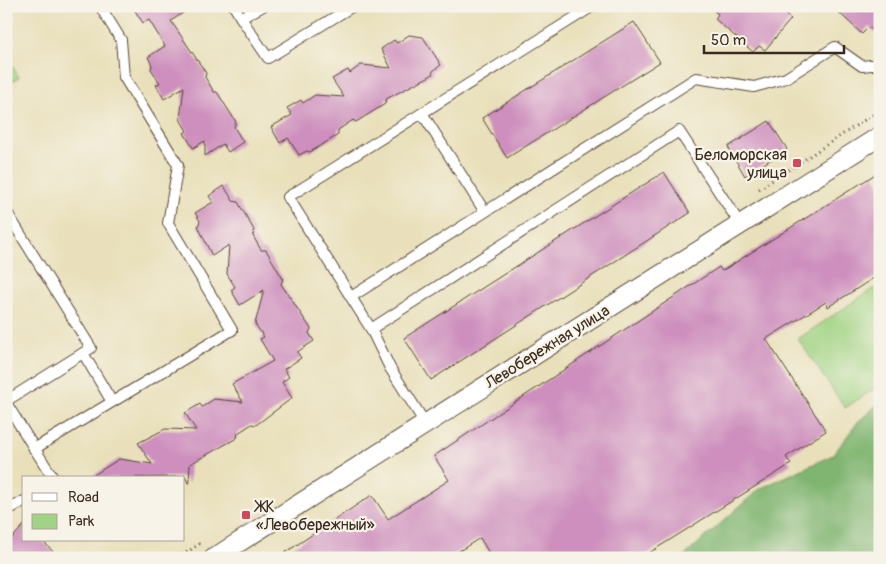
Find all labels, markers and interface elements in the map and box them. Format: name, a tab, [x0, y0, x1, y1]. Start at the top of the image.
scale bar	[704, 22, 844, 54]
text: 50 m	[711, 31, 746, 50]
place label: Беломорская улица	[694, 145, 787, 183]
marker: Беломорская улица	[791, 157, 803, 169]
street label: Левобережная улица	[481, 300, 613, 394]
legend	[22, 476, 185, 542]
text: Road	[68, 488, 99, 507]
place label: ЖК «Левобережный»	[253, 497, 375, 535]
marker: ЖК «Левобережный»	[240, 509, 252, 521]
text: Park	[68, 512, 95, 531]

